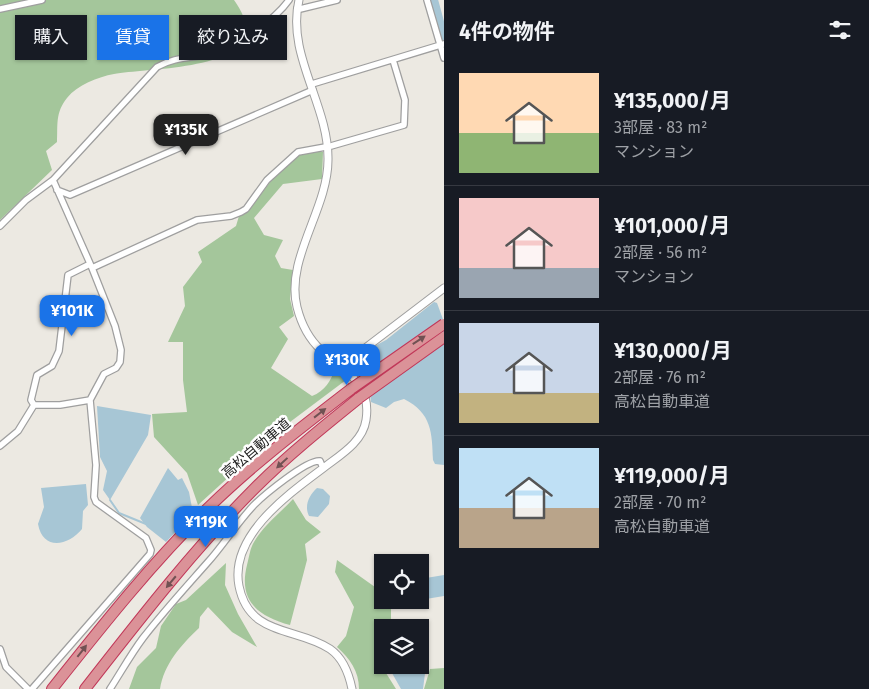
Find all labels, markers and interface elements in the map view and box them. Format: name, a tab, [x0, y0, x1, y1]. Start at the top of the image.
chip: 購入	[15, 15, 87, 60]
chip: 賃貸	[97, 15, 169, 60]
chip: 絞り込み	[179, 15, 287, 60]
icon: filters	[826, 16, 854, 44]
text: 4件の物件	[459, 19, 555, 45]
text: ¥135,000/月	[614, 88, 731, 114]
icon: home	[499, 93, 559, 153]
pin: ¥135K	[151, 114, 221, 156]
text: 3部屋 · 83 m²	[614, 118, 707, 137]
text: ¥135K	[164, 120, 208, 139]
text: マンション	[614, 142, 694, 161]
text: ¥101,000/月	[614, 213, 730, 239]
icon: home	[499, 218, 559, 278]
text: 2部屋 · 56 m²	[614, 243, 707, 262]
text: マンション	[614, 267, 694, 286]
pin: ¥101K	[37, 294, 107, 337]
text: ¥101K	[51, 301, 93, 320]
one-way arrow	[413, 336, 426, 345]
text: ¥130,000/月	[614, 338, 732, 364]
icon: home	[499, 343, 559, 403]
pin: ¥130K	[312, 344, 382, 386]
text: ¥130K	[325, 350, 369, 369]
text: 2部屋 · 76 m²	[614, 368, 706, 387]
text: 高松自動車道	[614, 392, 710, 411]
one-way arrow	[313, 407, 326, 418]
street label: 高松自動車道	[219, 415, 294, 482]
one-way arrow	[276, 457, 288, 469]
text: ¥119,000/月	[614, 463, 730, 489]
icon: home	[499, 468, 559, 528]
text: 2部屋 · 70 m²	[614, 493, 706, 512]
pin: ¥119K	[171, 506, 241, 548]
text: ¥119K	[185, 512, 227, 531]
text: 高松自動車道	[614, 517, 710, 536]
map controls	[374, 554, 429, 674]
button: locate	[374, 554, 429, 609]
one-way arrow	[165, 575, 176, 588]
button: layers	[374, 619, 429, 674]
one-way arrow	[77, 645, 88, 658]

